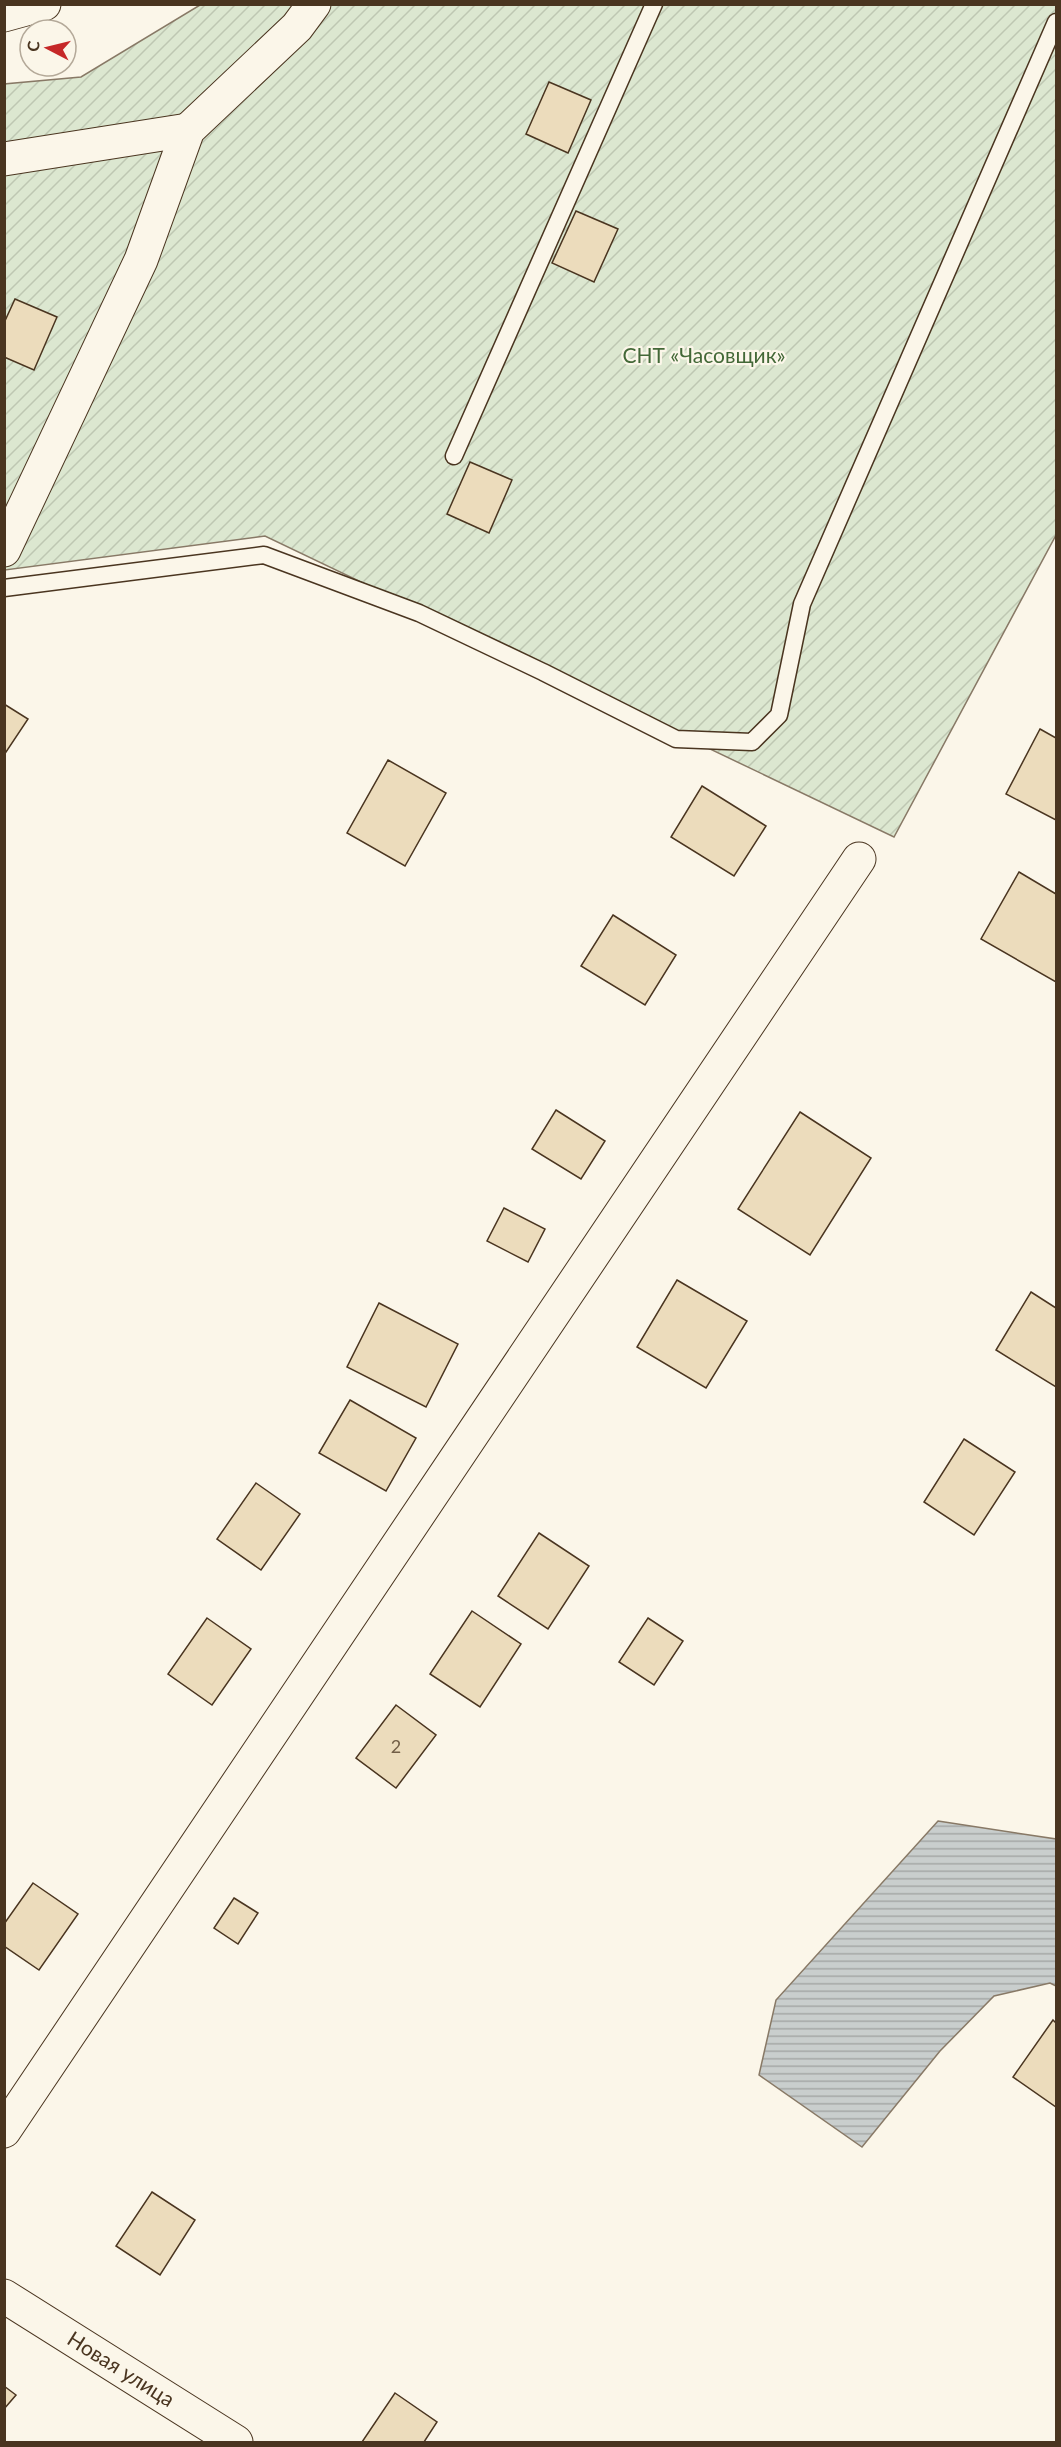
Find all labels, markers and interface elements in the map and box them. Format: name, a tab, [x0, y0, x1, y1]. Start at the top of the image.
north arrow	[18, 18, 78, 78]
text: С	[23, 39, 43, 53]
park label: СНТ «Часовщик»	[622, 342, 786, 367]
house number: 2	[391, 1735, 401, 1757]
street label: Новая улица	[63, 2325, 180, 2411]

